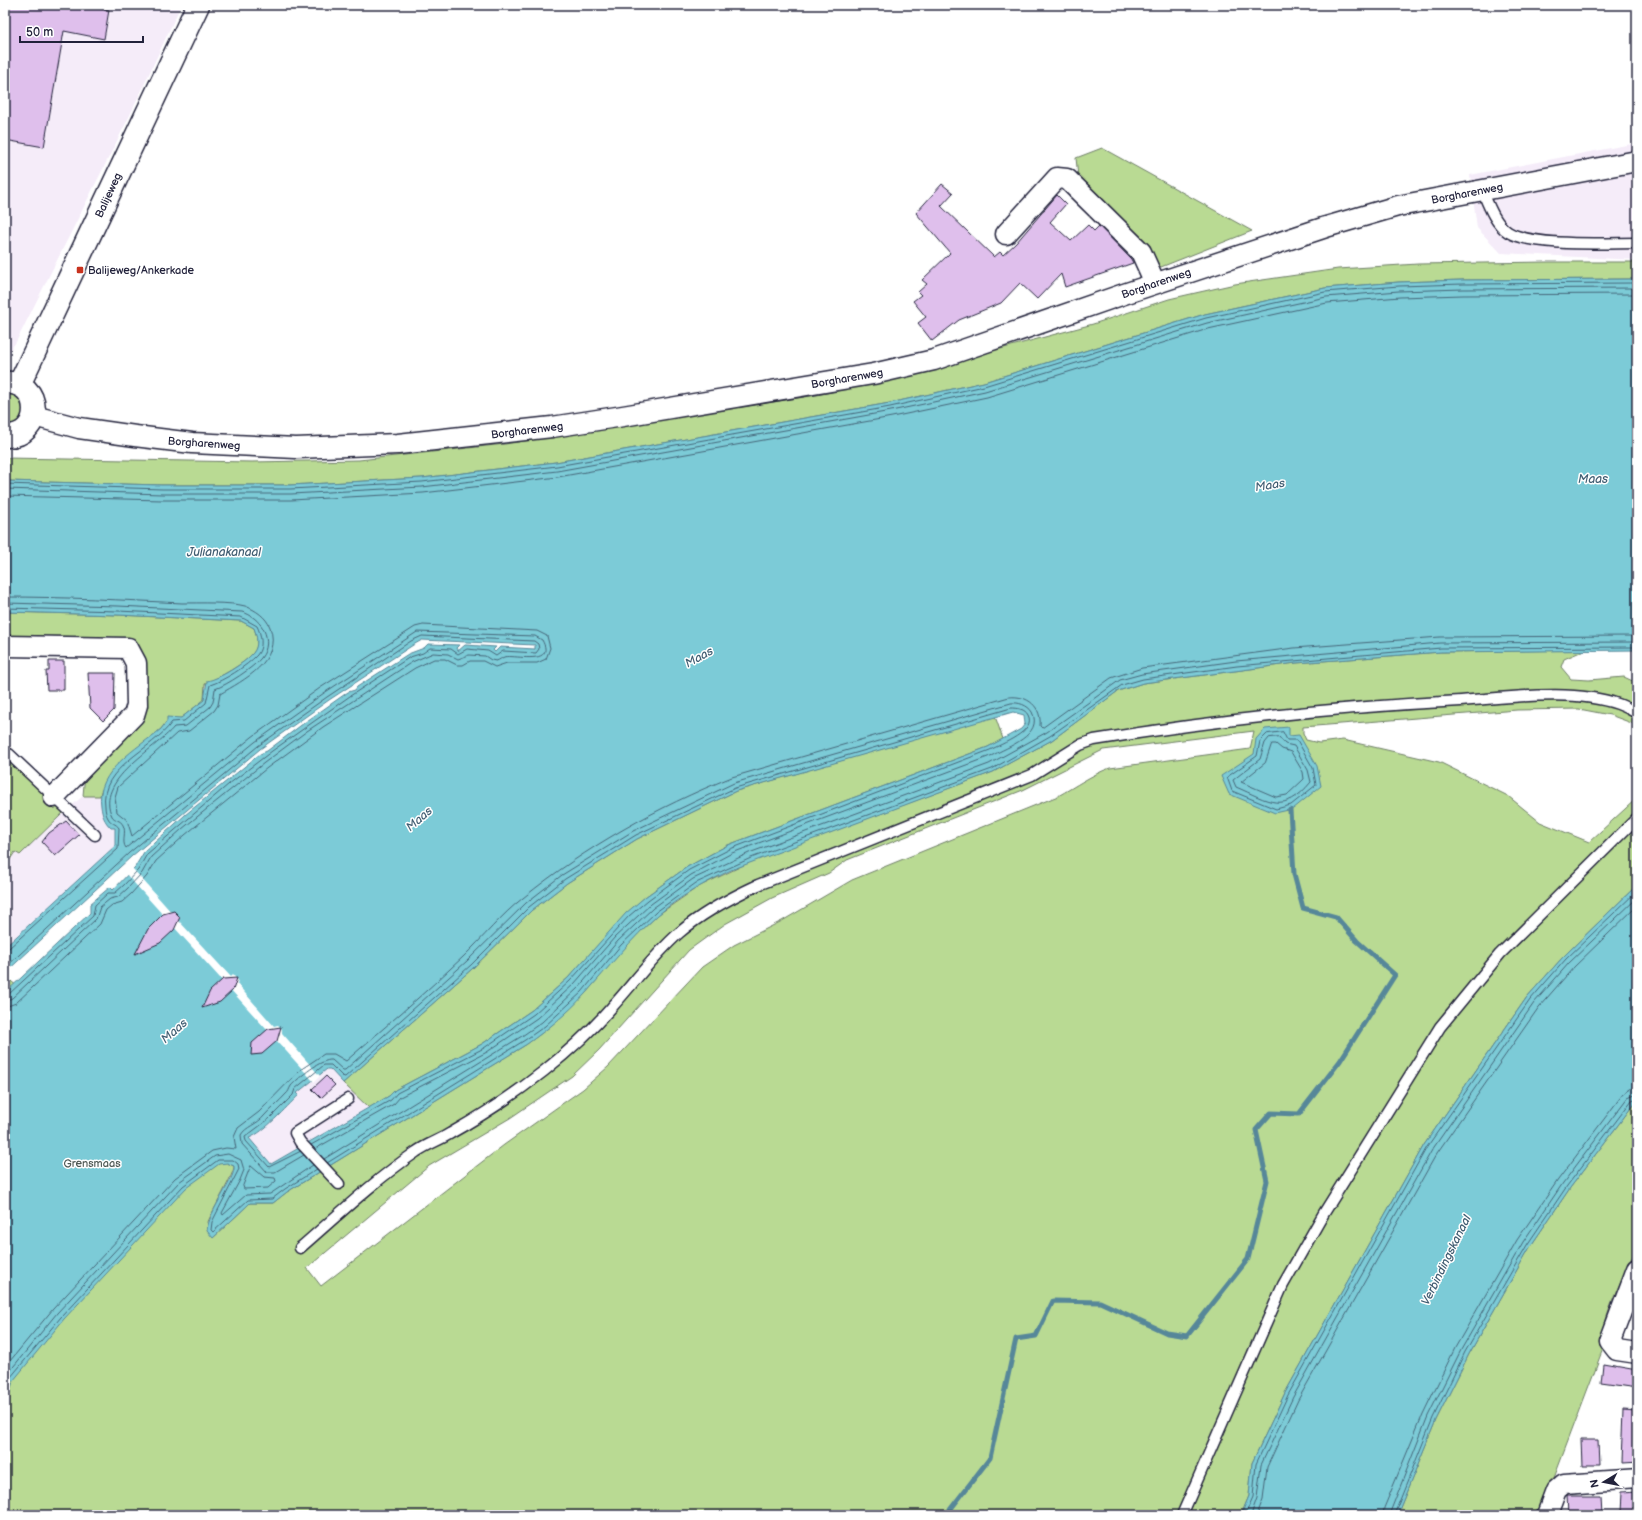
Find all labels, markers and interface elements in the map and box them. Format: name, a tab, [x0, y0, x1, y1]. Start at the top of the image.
scale bar	[20, 18, 143, 44]
text: 50 m	[26, 25, 53, 40]
street label: Balijeweg	[92, 171, 125, 220]
street label: Borgharenweg	[1430, 180, 1504, 207]
place label: Balijeweg/Ankerkade	[88, 264, 194, 277]
marker: Balijeweg/Ankerkade	[75, 265, 85, 275]
street label: Borgharenweg	[1120, 265, 1193, 301]
street label: Borgharenweg	[810, 366, 884, 391]
street label: Borgharenweg	[490, 420, 564, 441]
street label: Borgharenweg	[167, 434, 241, 453]
water label: Maas	[1578, 472, 1608, 487]
water label: Maas	[1254, 476, 1286, 495]
water label: Julianakanaal	[186, 545, 262, 560]
water label: Maas	[683, 644, 716, 671]
water label: Maas	[403, 804, 436, 835]
water label: Maas	[158, 1016, 191, 1047]
park label: Grensmaas	[63, 1157, 121, 1170]
water label: Verbindingskanaal	[1418, 1212, 1475, 1308]
north arrow	[1584, 1462, 1624, 1502]
text: N	[1588, 1478, 1602, 1489]

